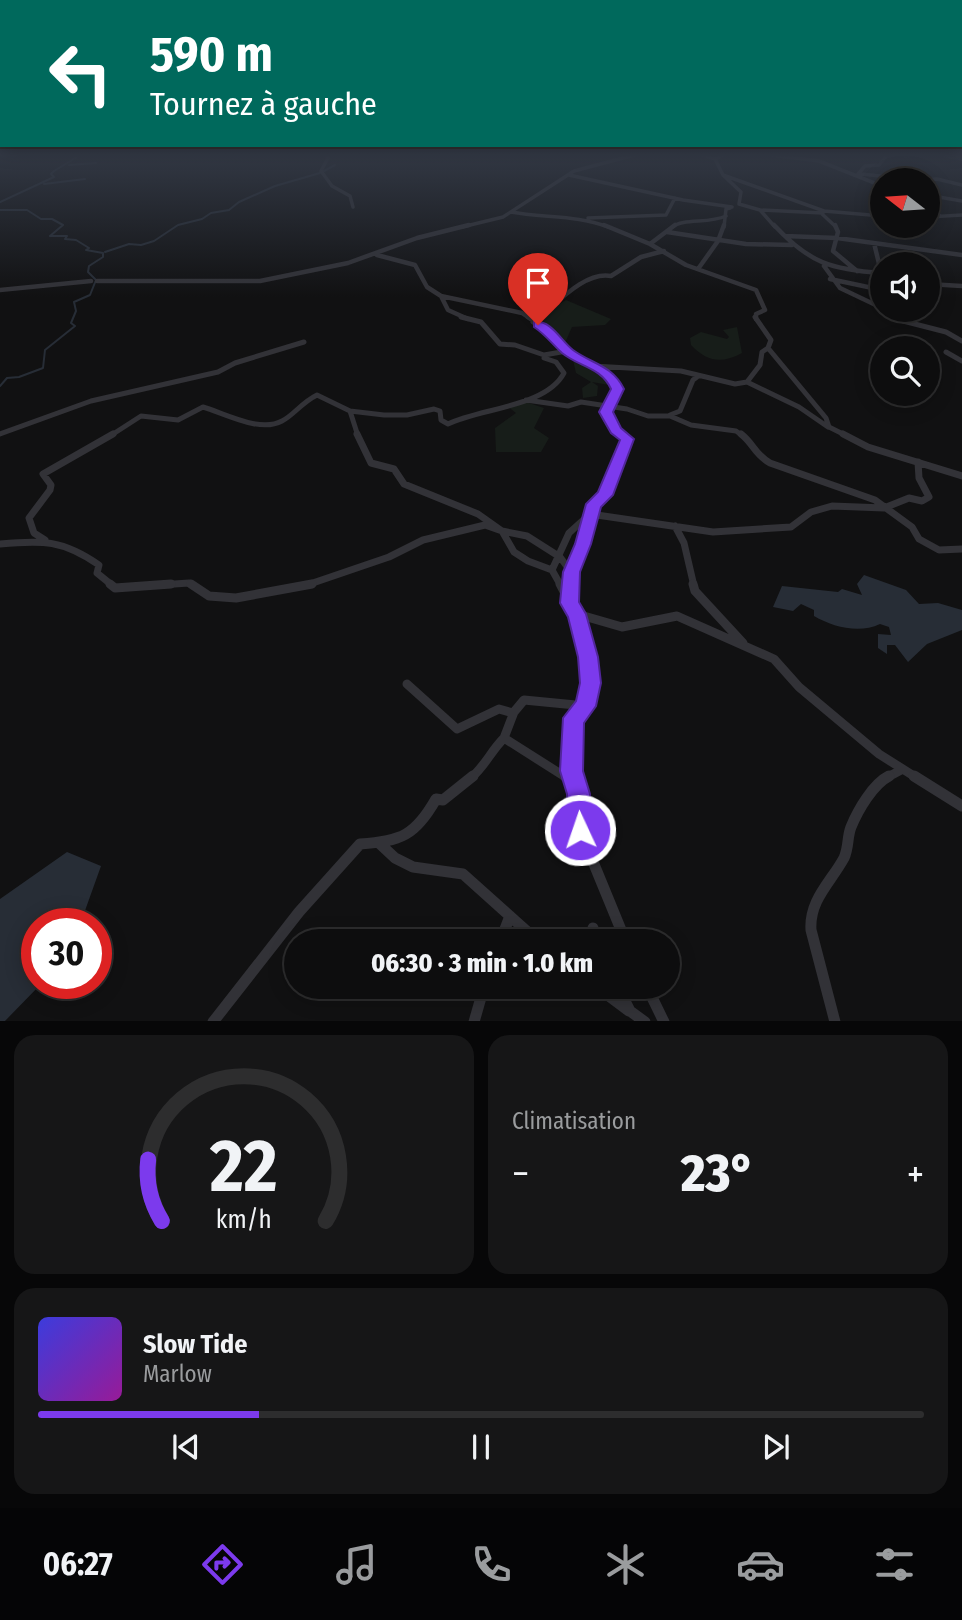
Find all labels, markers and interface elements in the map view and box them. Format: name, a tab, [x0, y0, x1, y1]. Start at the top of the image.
text: 590 m	[150, 25, 273, 84]
icon: left	[35, 28, 126, 119]
text: Tournez à gauche	[150, 85, 377, 123]
north arrow	[870, 168, 940, 238]
map controls	[870, 168, 940, 406]
button: sound	[870, 252, 940, 322]
pin	[508, 253, 568, 325]
icon: arrive	[519, 264, 557, 302]
button: search	[870, 336, 940, 406]
position arrow	[543, 793, 617, 867]
speed limit sign: 30	[21, 908, 112, 999]
text: 06:30 · 3 min · 1.0 km	[371, 948, 593, 979]
text: Climatisation	[512, 1107, 636, 1135]
text: 22	[209, 1123, 278, 1210]
text: 23°	[681, 1142, 755, 1205]
text: −	[512, 1151, 529, 1197]
text: +	[907, 1151, 924, 1197]
text: km/h	[216, 1204, 272, 1234]
text: Slow Tide	[143, 1329, 247, 1360]
text: Marlow	[143, 1360, 212, 1388]
icon: previous	[167, 1428, 205, 1466]
icon: pause	[462, 1428, 500, 1466]
icon: next	[757, 1428, 795, 1466]
icon: directions	[198, 1540, 247, 1589]
icon: music	[332, 1540, 381, 1589]
icon: phone	[467, 1540, 516, 1589]
icon: climate	[601, 1540, 650, 1589]
icon: car	[736, 1540, 785, 1589]
icon: filters	[870, 1540, 919, 1589]
text: 06:27	[43, 1545, 113, 1583]

